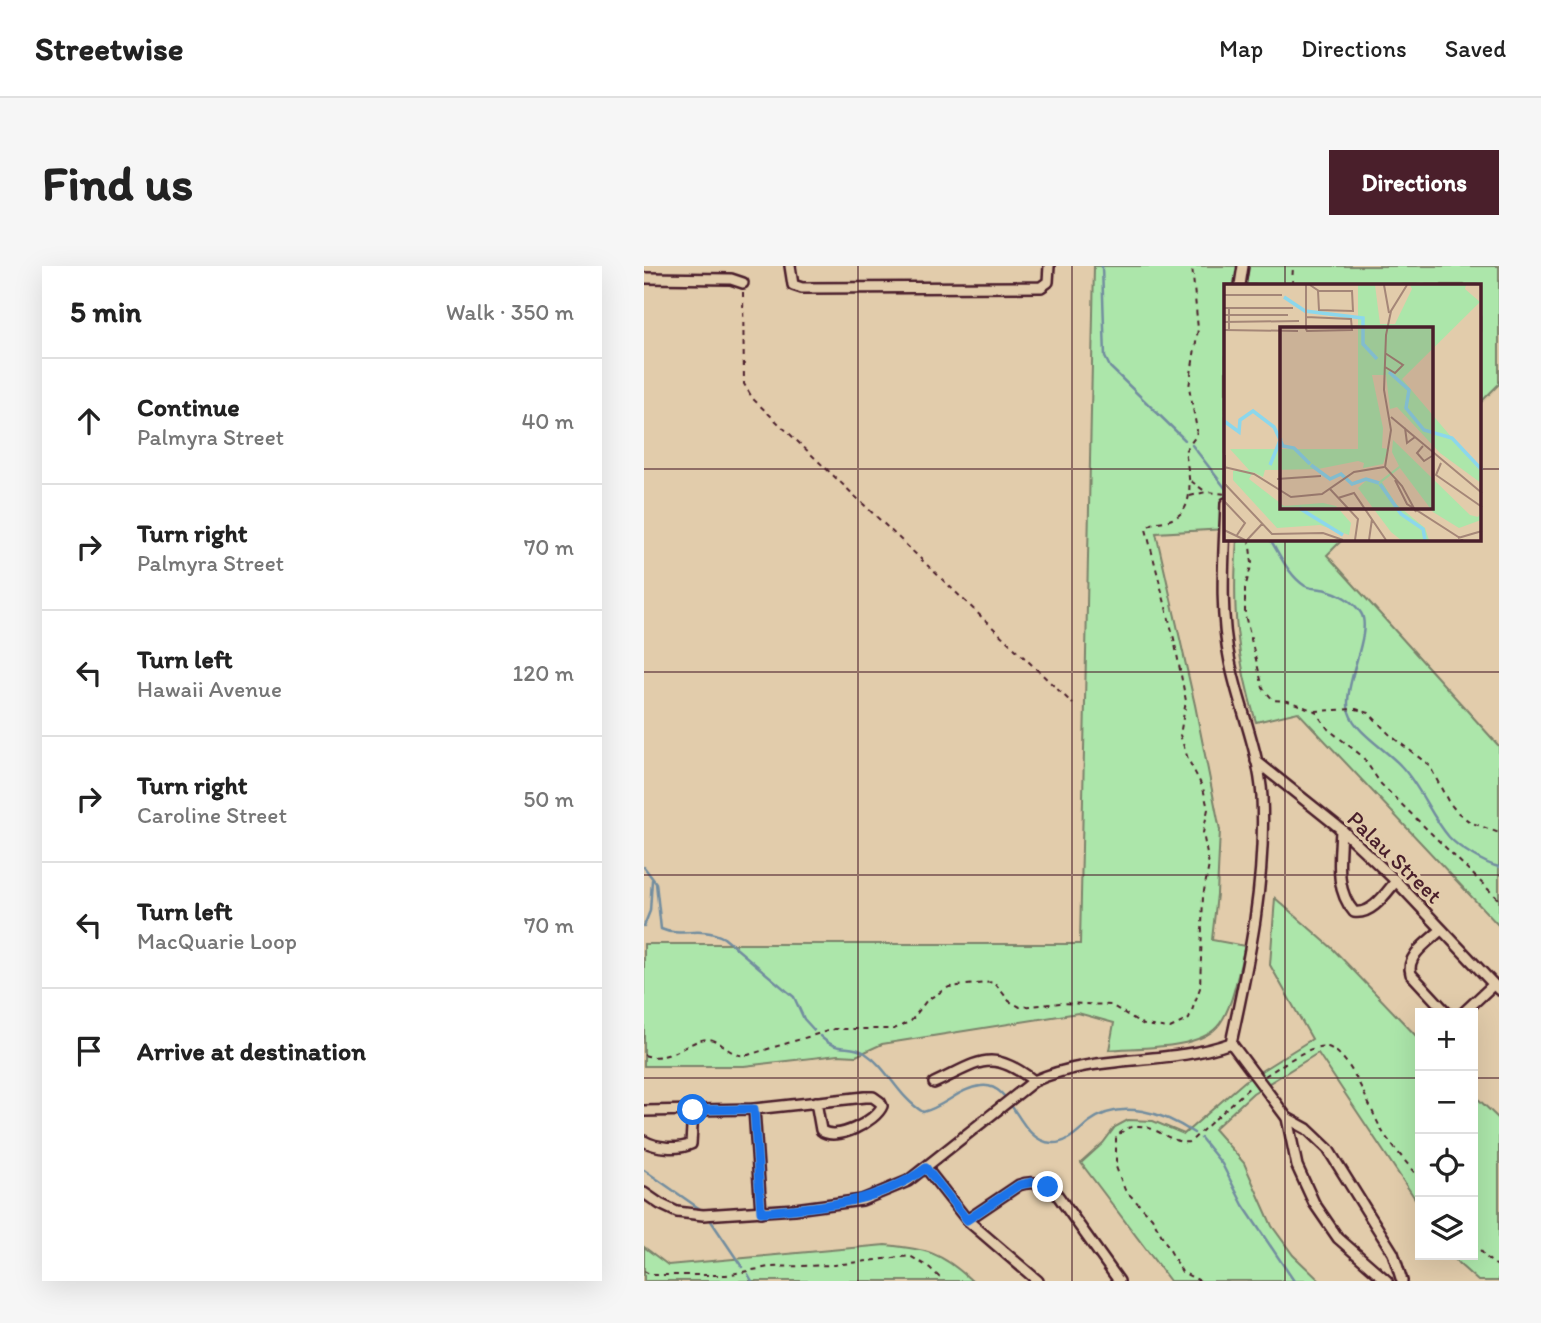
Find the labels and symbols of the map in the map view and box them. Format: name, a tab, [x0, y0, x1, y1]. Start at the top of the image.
inset map	[1224, 284, 1482, 541]
street label: Palau Street	[1342, 805, 1448, 909]
route start	[677, 1094, 708, 1125]
route end	[1032, 1171, 1063, 1202]

